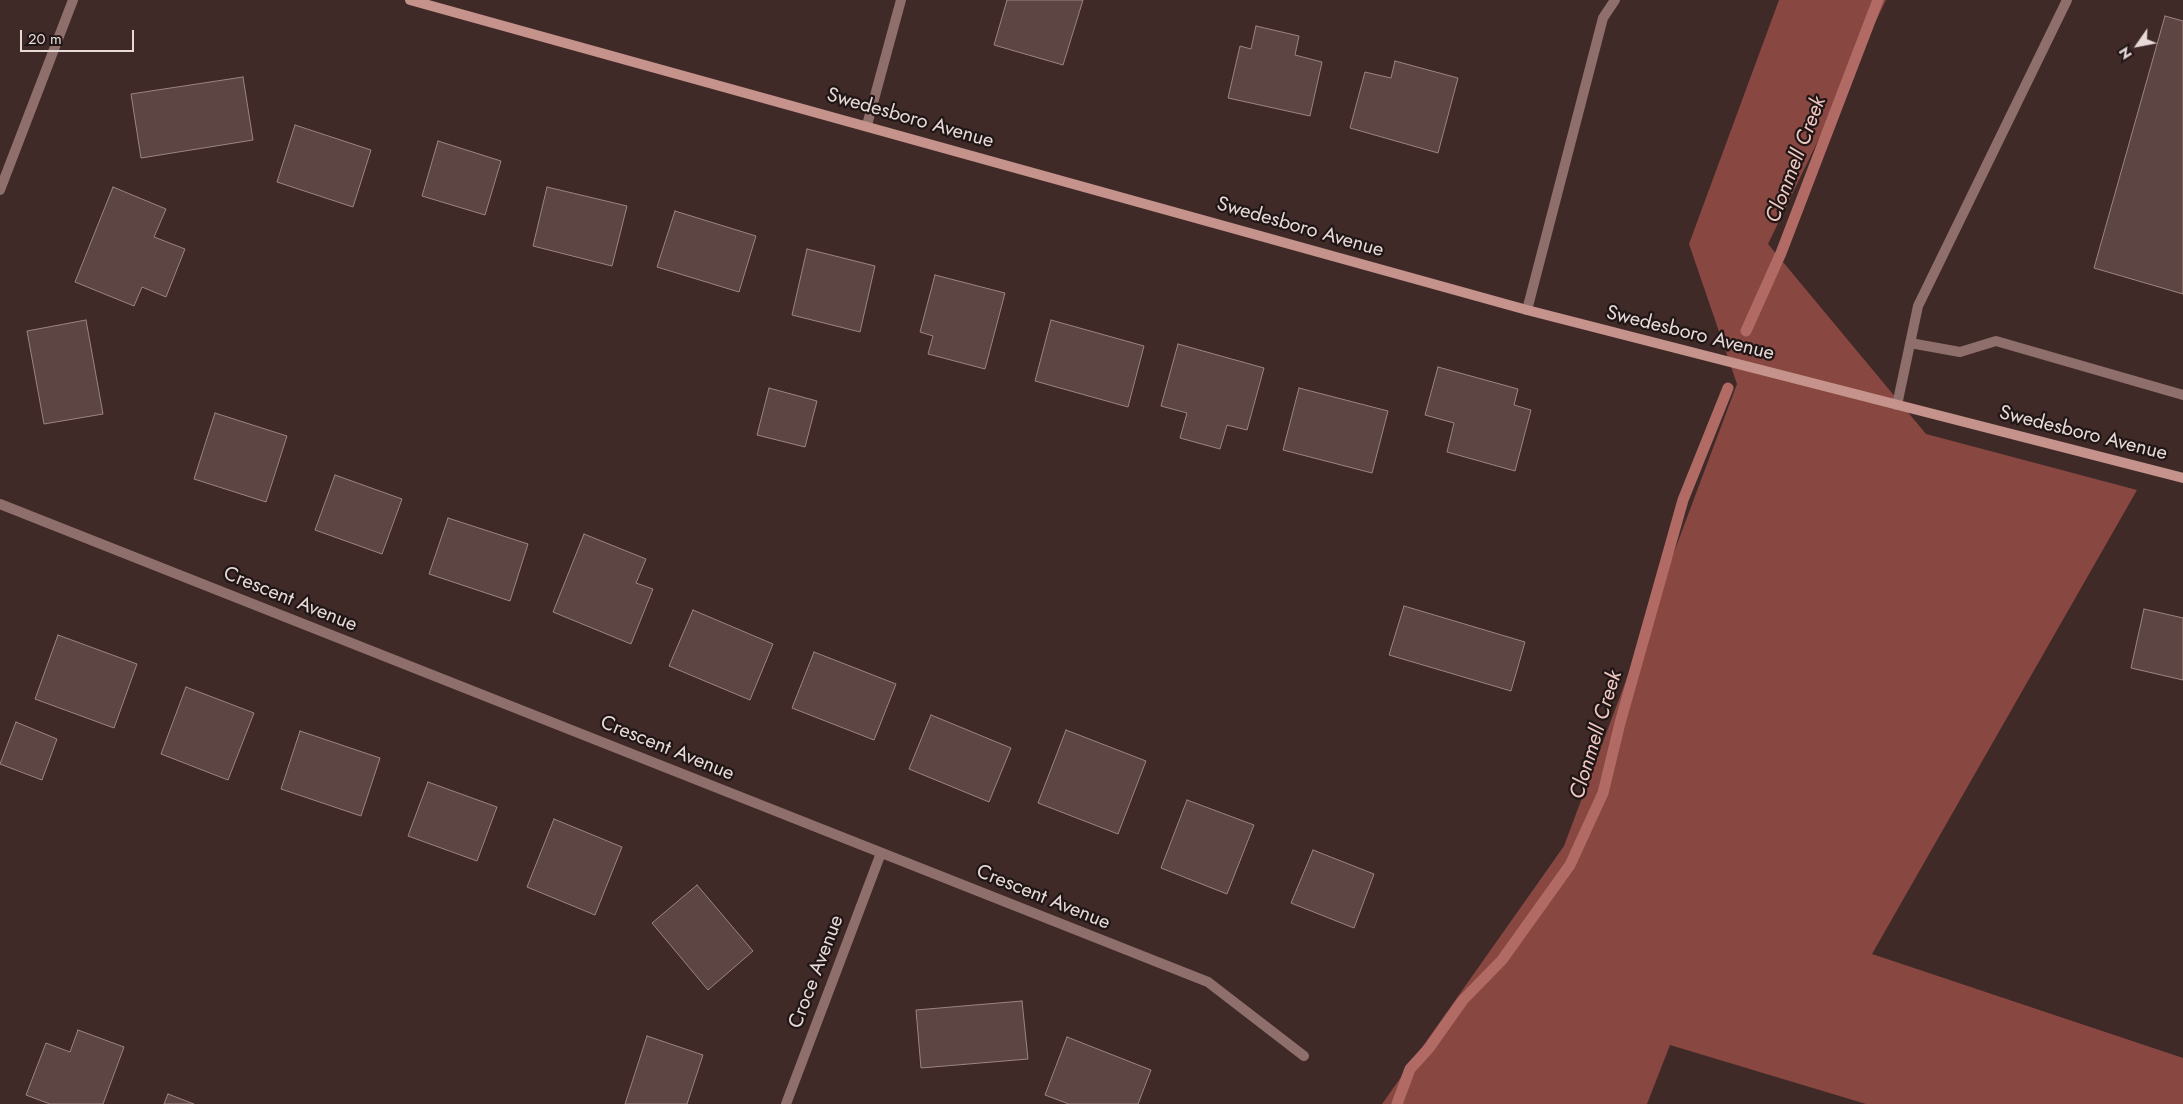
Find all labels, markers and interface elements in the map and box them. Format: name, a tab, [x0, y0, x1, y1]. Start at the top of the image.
scale bar	[22, 20, 136, 52]
north arrow	[2113, 20, 2163, 70]
text: 20 m	[28, 28, 62, 50]
text: N	[2114, 43, 2137, 63]
street label: Swedesboro Avenue	[824, 84, 996, 154]
water label: Clonmell Creek	[1761, 93, 1833, 227]
street label: Swedesboro Avenue	[1214, 193, 1386, 263]
street label: Swedesboro Avenue	[1603, 302, 1777, 366]
street label: Swedesboro Avenue	[1996, 402, 2170, 466]
street label: Crescent Avenue	[220, 562, 360, 638]
water label: Clonmell Creek	[1565, 668, 1629, 802]
street label: Crescent Avenue	[597, 711, 737, 787]
street label: Crescent Avenue	[973, 860, 1113, 936]
street label: Croce Avenue	[784, 912, 850, 1032]

